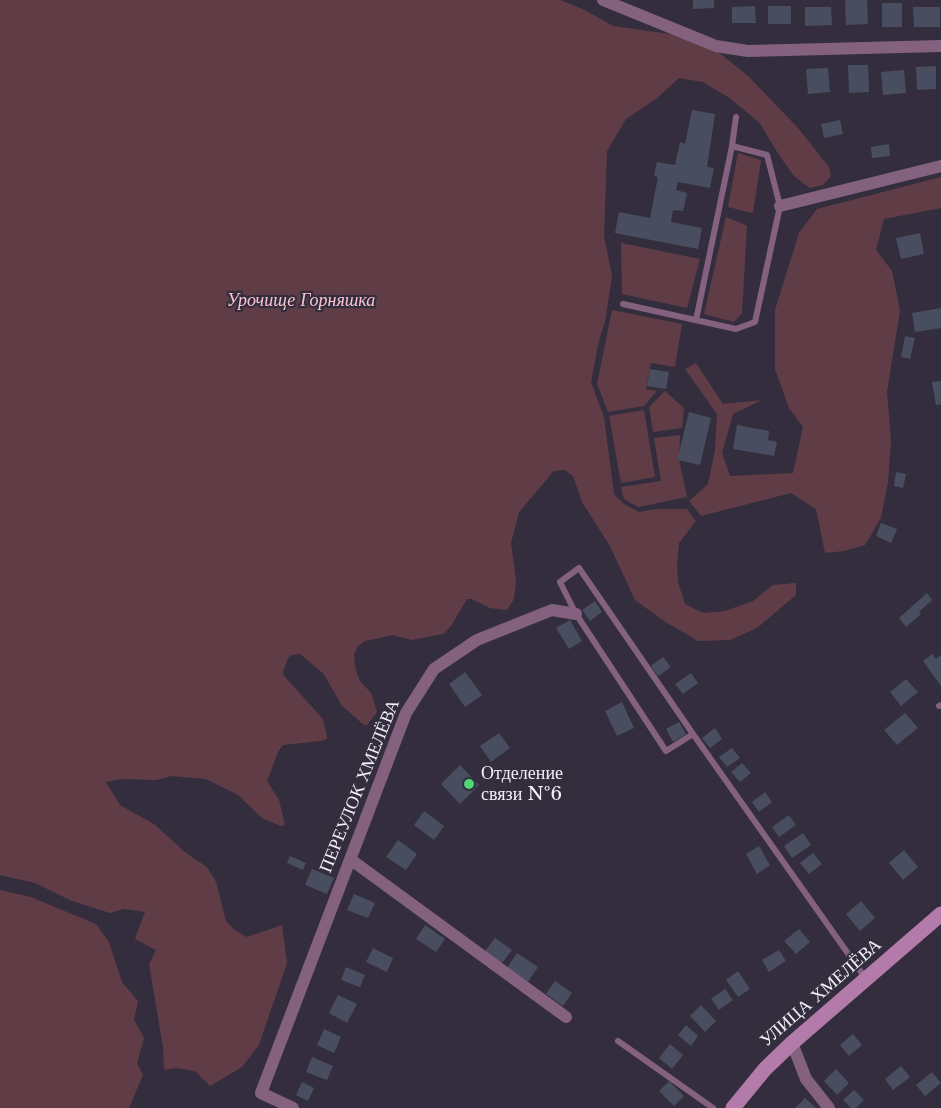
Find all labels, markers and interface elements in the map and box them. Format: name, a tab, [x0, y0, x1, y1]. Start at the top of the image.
park label: Урочище Горняшка	[227, 290, 375, 312]
street label: ПЕРЕУЛОК ХМЕЛЁВА	[315, 696, 405, 876]
place label: Отделение связи №6	[481, 763, 563, 806]
marker: Отделение связи №6	[462, 777, 476, 791]
street label: УЛИЦА ХМЕЛЁВА	[756, 934, 886, 1052]

